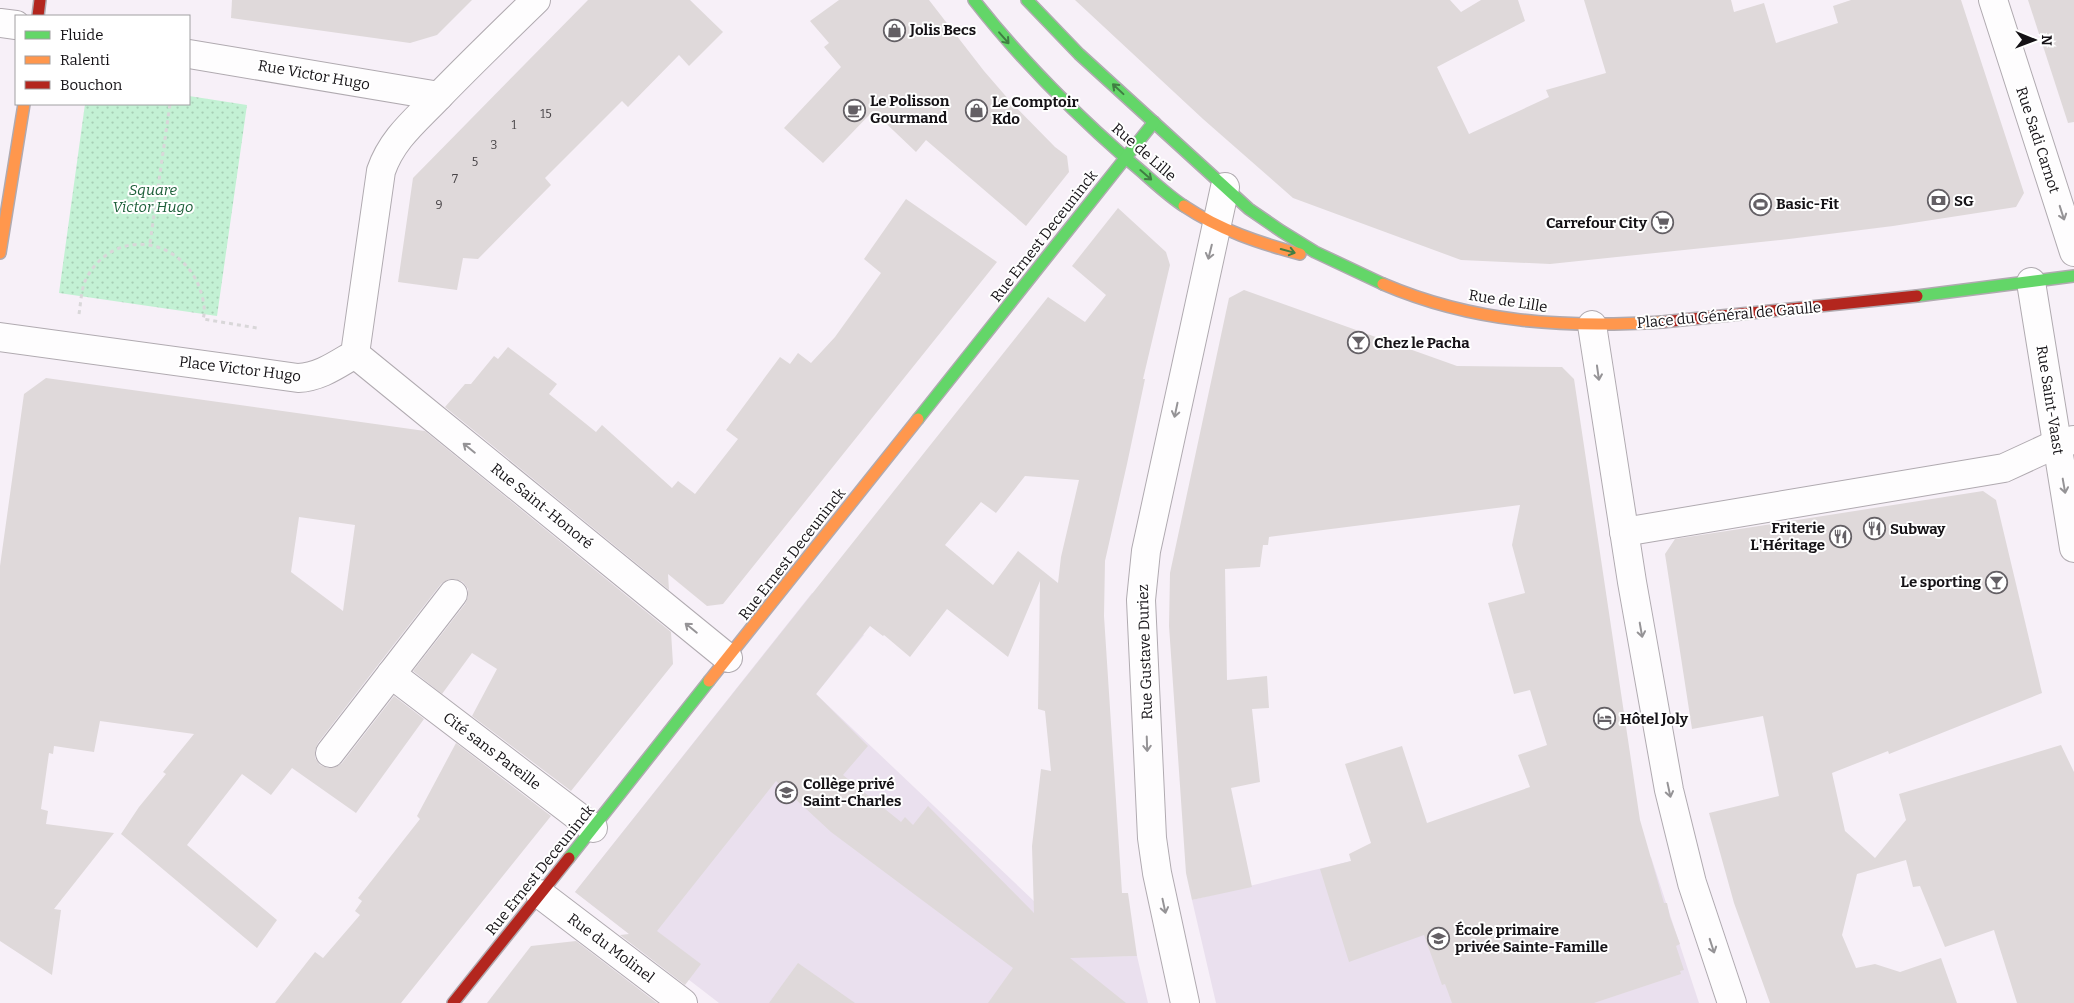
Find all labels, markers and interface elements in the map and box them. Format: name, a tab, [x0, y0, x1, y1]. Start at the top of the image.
legend	[15, 15, 190, 105]
north arrow	[2009, 15, 2059, 65]
shop icon: Jolis Becs	[882, 18, 906, 42]
place label: Jolis Becs	[909, 21, 976, 39]
text: Fluide	[60, 26, 103, 44]
one-way arrow	[998, 32, 1009, 45]
text: N	[2038, 35, 2055, 46]
text: Ralenti	[60, 51, 110, 69]
street label: Rue Victor Hugo	[257, 56, 371, 94]
text: Bouchon	[60, 76, 123, 94]
one-way arrow	[1111, 83, 1124, 95]
street label: Rue Sadi Carnot	[2012, 84, 2064, 196]
place label: Le Polisson Gourmand	[870, 92, 950, 127]
place label: Le Comptoir Kdo	[992, 93, 1079, 128]
cafe icon: Le Polisson Gourmand	[842, 98, 866, 122]
shop icon: Le Comptoir Kdo	[964, 99, 988, 123]
house number: 15	[540, 107, 552, 121]
house number: 1	[512, 118, 517, 132]
street label: Rue de Lille	[1108, 119, 1180, 185]
house number: 3	[491, 138, 498, 152]
house number: 5	[472, 155, 478, 169]
street label: Rue Ernest Deceuninck	[987, 166, 1101, 305]
one-way arrow	[1139, 169, 1152, 181]
house number: 7	[452, 172, 458, 186]
park label: Square Victor Hugo	[113, 181, 193, 216]
bank icon: SG	[1926, 189, 1950, 213]
sports icon: Basic-Fit	[1748, 192, 1772, 216]
place label: SG	[1954, 192, 1974, 210]
place label: Basic-Fit	[1776, 195, 1839, 213]
house number: 9	[435, 198, 443, 212]
one-way arrow	[2058, 205, 2067, 220]
supermarket icon: Carrefour City	[1651, 211, 1675, 235]
place label: Carrefour City	[1546, 214, 1648, 232]
one-way arrow	[1205, 243, 1214, 259]
one-way arrow	[1279, 247, 1295, 256]
street label: Rue de Lille	[1467, 286, 1549, 316]
street label: Place du Général de Gaulle	[1636, 298, 1822, 332]
bar icon: Chez le Pacha	[1346, 331, 1370, 355]
place label: Chez le Pacha	[1374, 334, 1470, 352]
street label: Rue Saint-Vaast	[2032, 344, 2068, 457]
street label: Place Victor Hugo	[178, 353, 302, 385]
one-way arrow	[1594, 365, 1604, 381]
one-way arrow	[1171, 402, 1180, 418]
one-way arrow	[463, 442, 476, 453]
street label: Rue Saint-Honoré	[487, 459, 597, 553]
one-way arrow	[2059, 477, 2069, 493]
street label: Rue Ernest Deceuninck	[735, 484, 849, 623]
restaurant icon: Subway	[1862, 517, 1886, 541]
place label: Friterie L'Héritage	[1750, 519, 1825, 554]
place label: Subway	[1890, 520, 1946, 538]
restaurant icon: Friterie L'Héritage	[1829, 525, 1853, 549]
bar icon: Le sporting	[1985, 570, 2009, 594]
place label: Le sporting	[1901, 573, 1981, 591]
street label: Rue Gustave Duriez	[1134, 584, 1156, 720]
one-way arrow	[1636, 621, 1646, 637]
one-way arrow	[684, 622, 697, 633]
hotel icon: Hôtel Joly	[1592, 707, 1616, 731]
street label: Cité sans Pareille	[440, 708, 544, 794]
place label: Hôtel Joly	[1620, 710, 1689, 728]
one-way arrow	[1143, 736, 1152, 752]
place label: Collège privé Saint-Charles	[803, 775, 901, 810]
school or university icon: Collège privé Saint-Charles	[775, 781, 799, 805]
one-way arrow	[1665, 781, 1675, 797]
street label: Rue Ernest Deceuninck	[482, 801, 598, 939]
one-way arrow	[1160, 897, 1169, 913]
street label: Rue du Molinel	[564, 910, 658, 986]
place label: École primaire privée Sainte-Famille	[1455, 921, 1608, 956]
school or university icon: École primaire privée Sainte-Famille	[1427, 927, 1451, 951]
one-way arrow	[1708, 938, 1717, 954]

